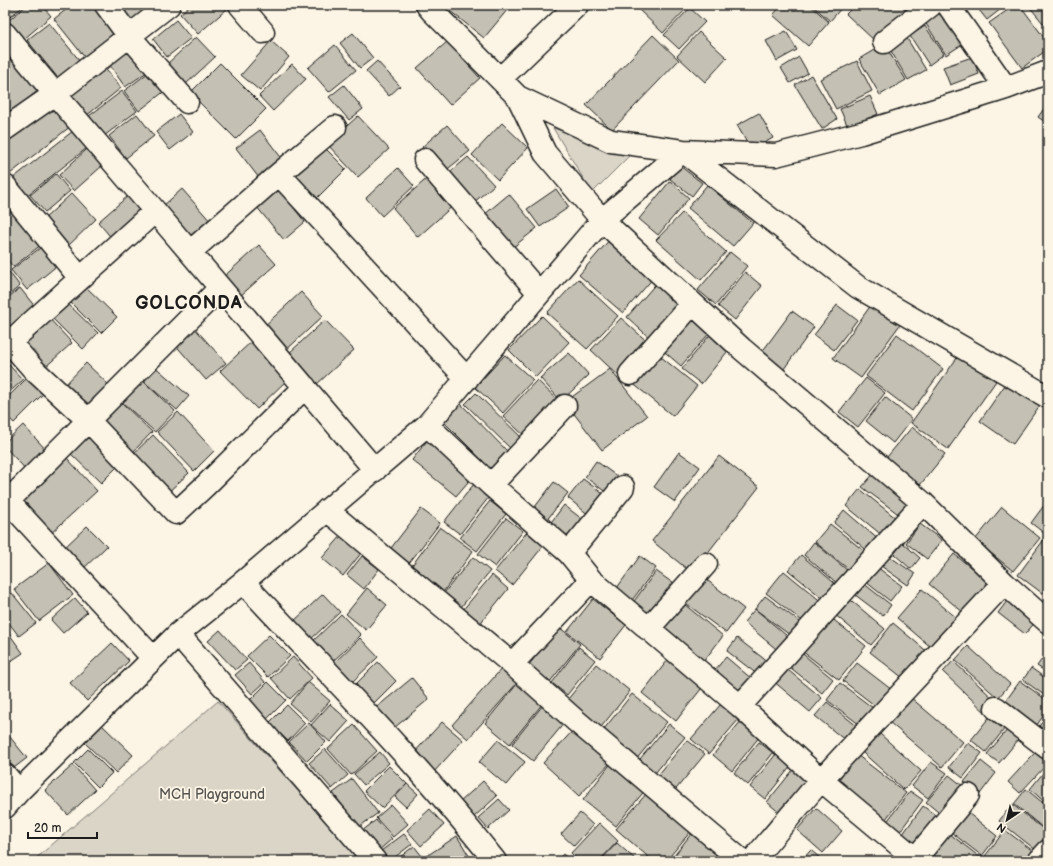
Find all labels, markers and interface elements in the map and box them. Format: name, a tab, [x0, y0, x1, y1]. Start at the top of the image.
district label: GOLCONDA	[135, 293, 243, 314]
park label: MCH Playground	[159, 786, 265, 803]
north arrow	[987, 800, 1027, 840]
scale bar	[28, 814, 97, 840]
text: N	[994, 820, 1009, 835]
text: 20 m	[34, 821, 61, 836]

